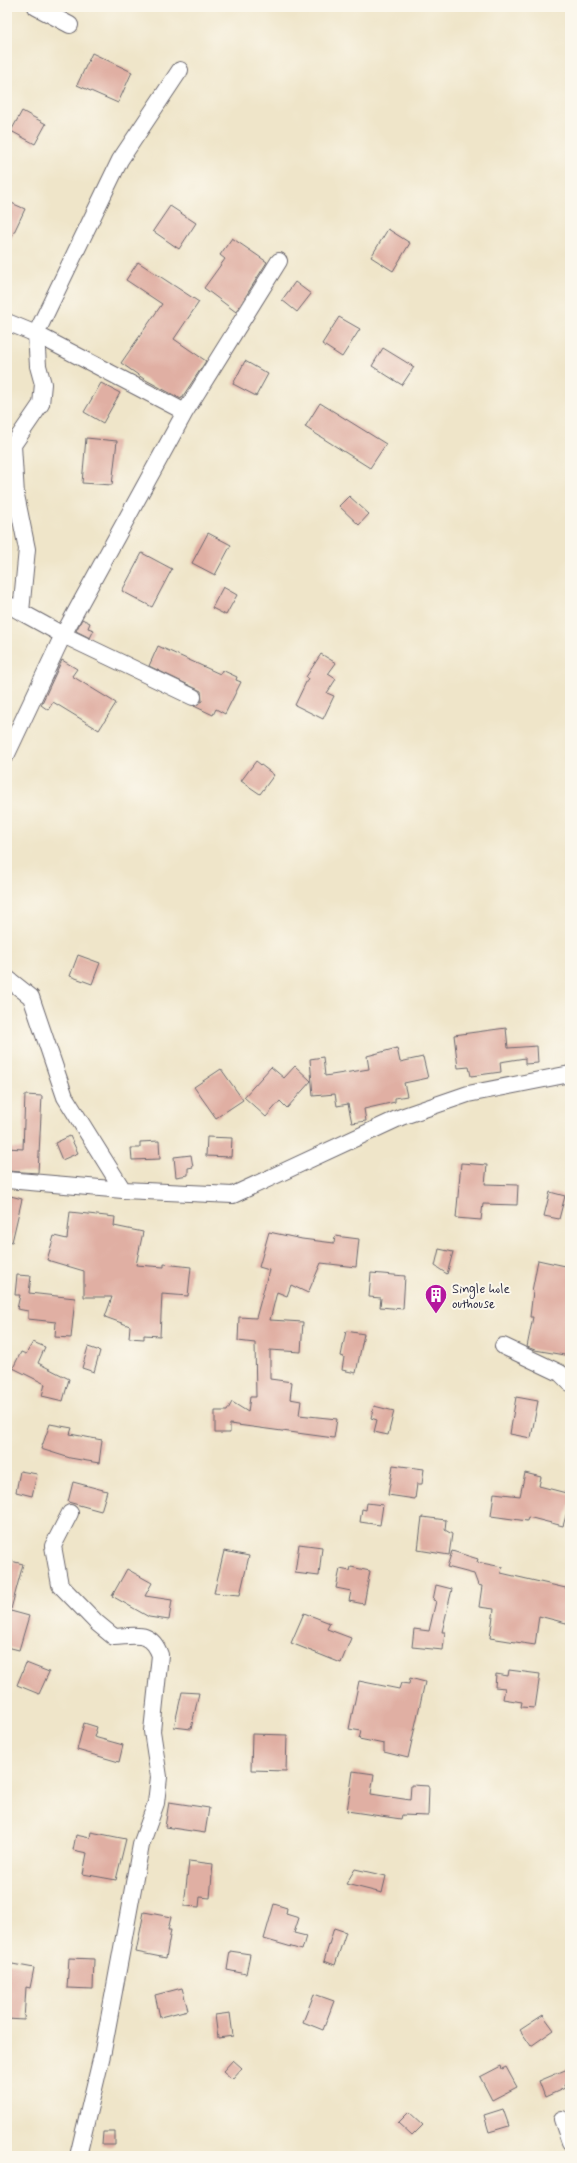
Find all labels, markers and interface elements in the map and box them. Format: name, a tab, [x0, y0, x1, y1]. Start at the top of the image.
place label: Single hole outhouse	[452, 1281, 510, 1313]
building icon: Single hole outhouse	[423, 1282, 449, 1315]

